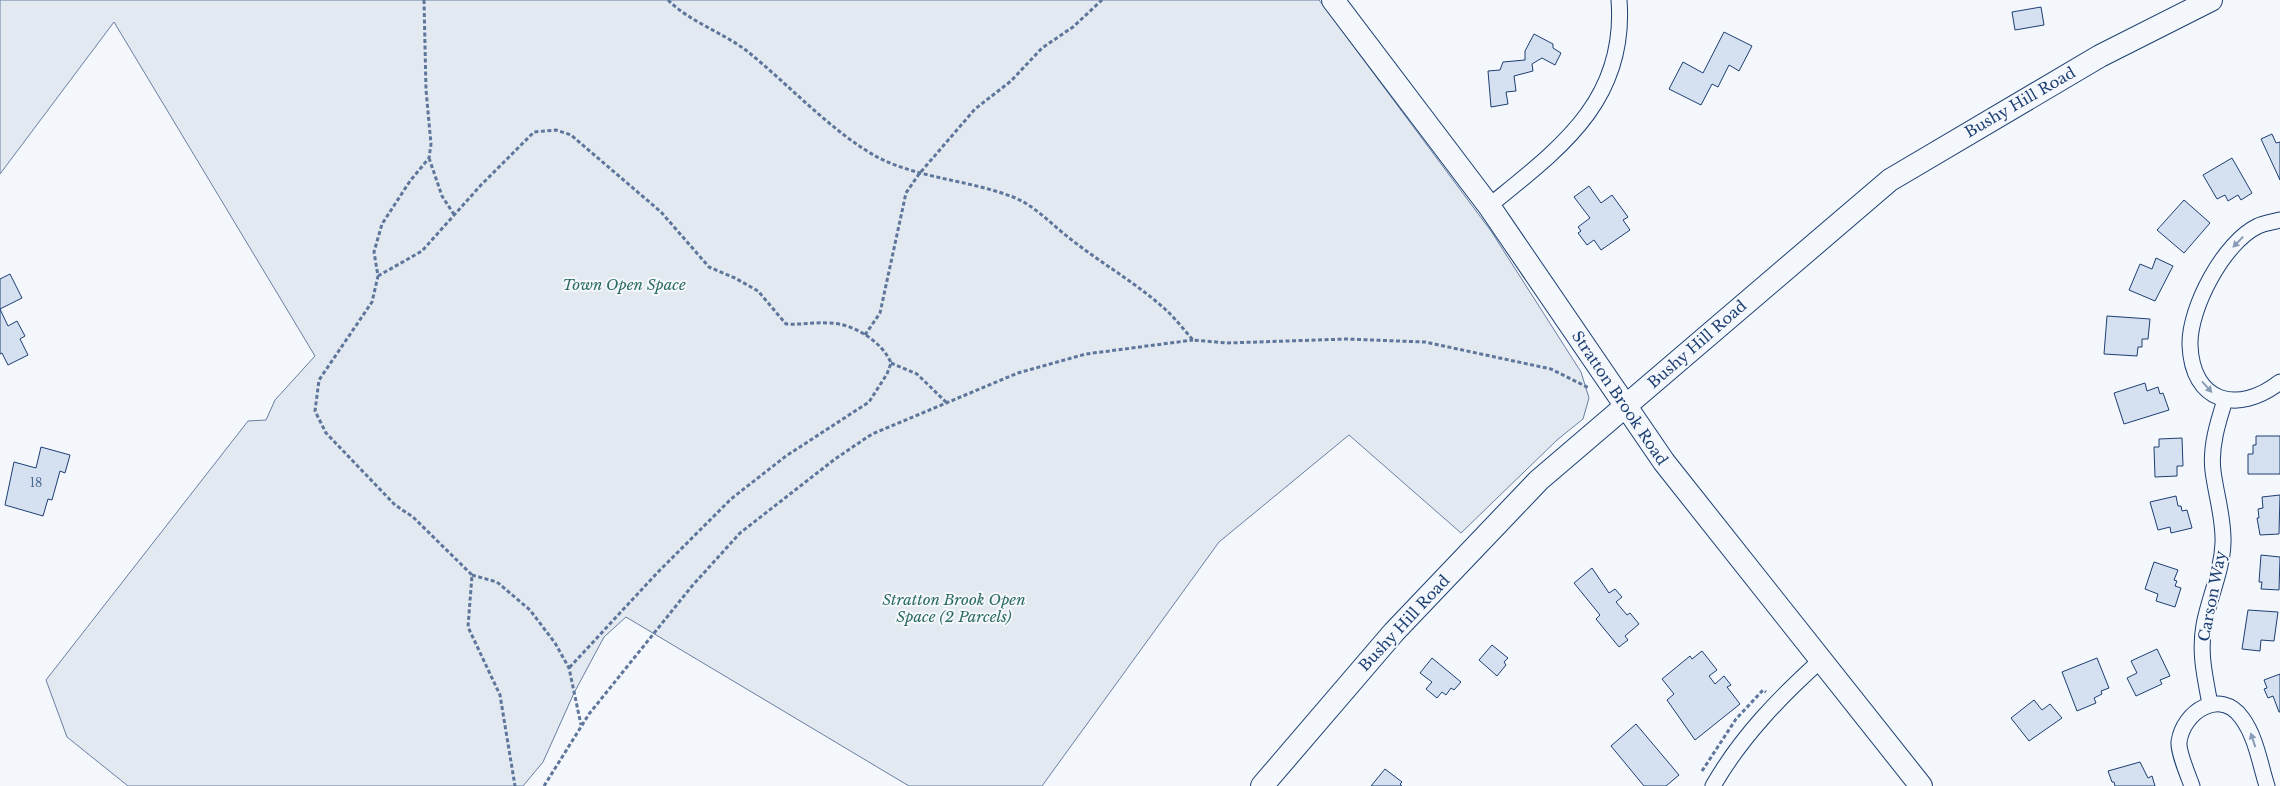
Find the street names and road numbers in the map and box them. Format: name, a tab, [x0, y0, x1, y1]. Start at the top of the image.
street label: Bushy Hill Road	[1961, 63, 2079, 141]
street label: Bushy Hill Road	[1644, 296, 1750, 392]
street label: Stratton Brook Road	[1568, 327, 1672, 469]
street label: Carson Way	[2194, 549, 2230, 643]
street label: Bushy Hill Road	[1355, 571, 1453, 675]

